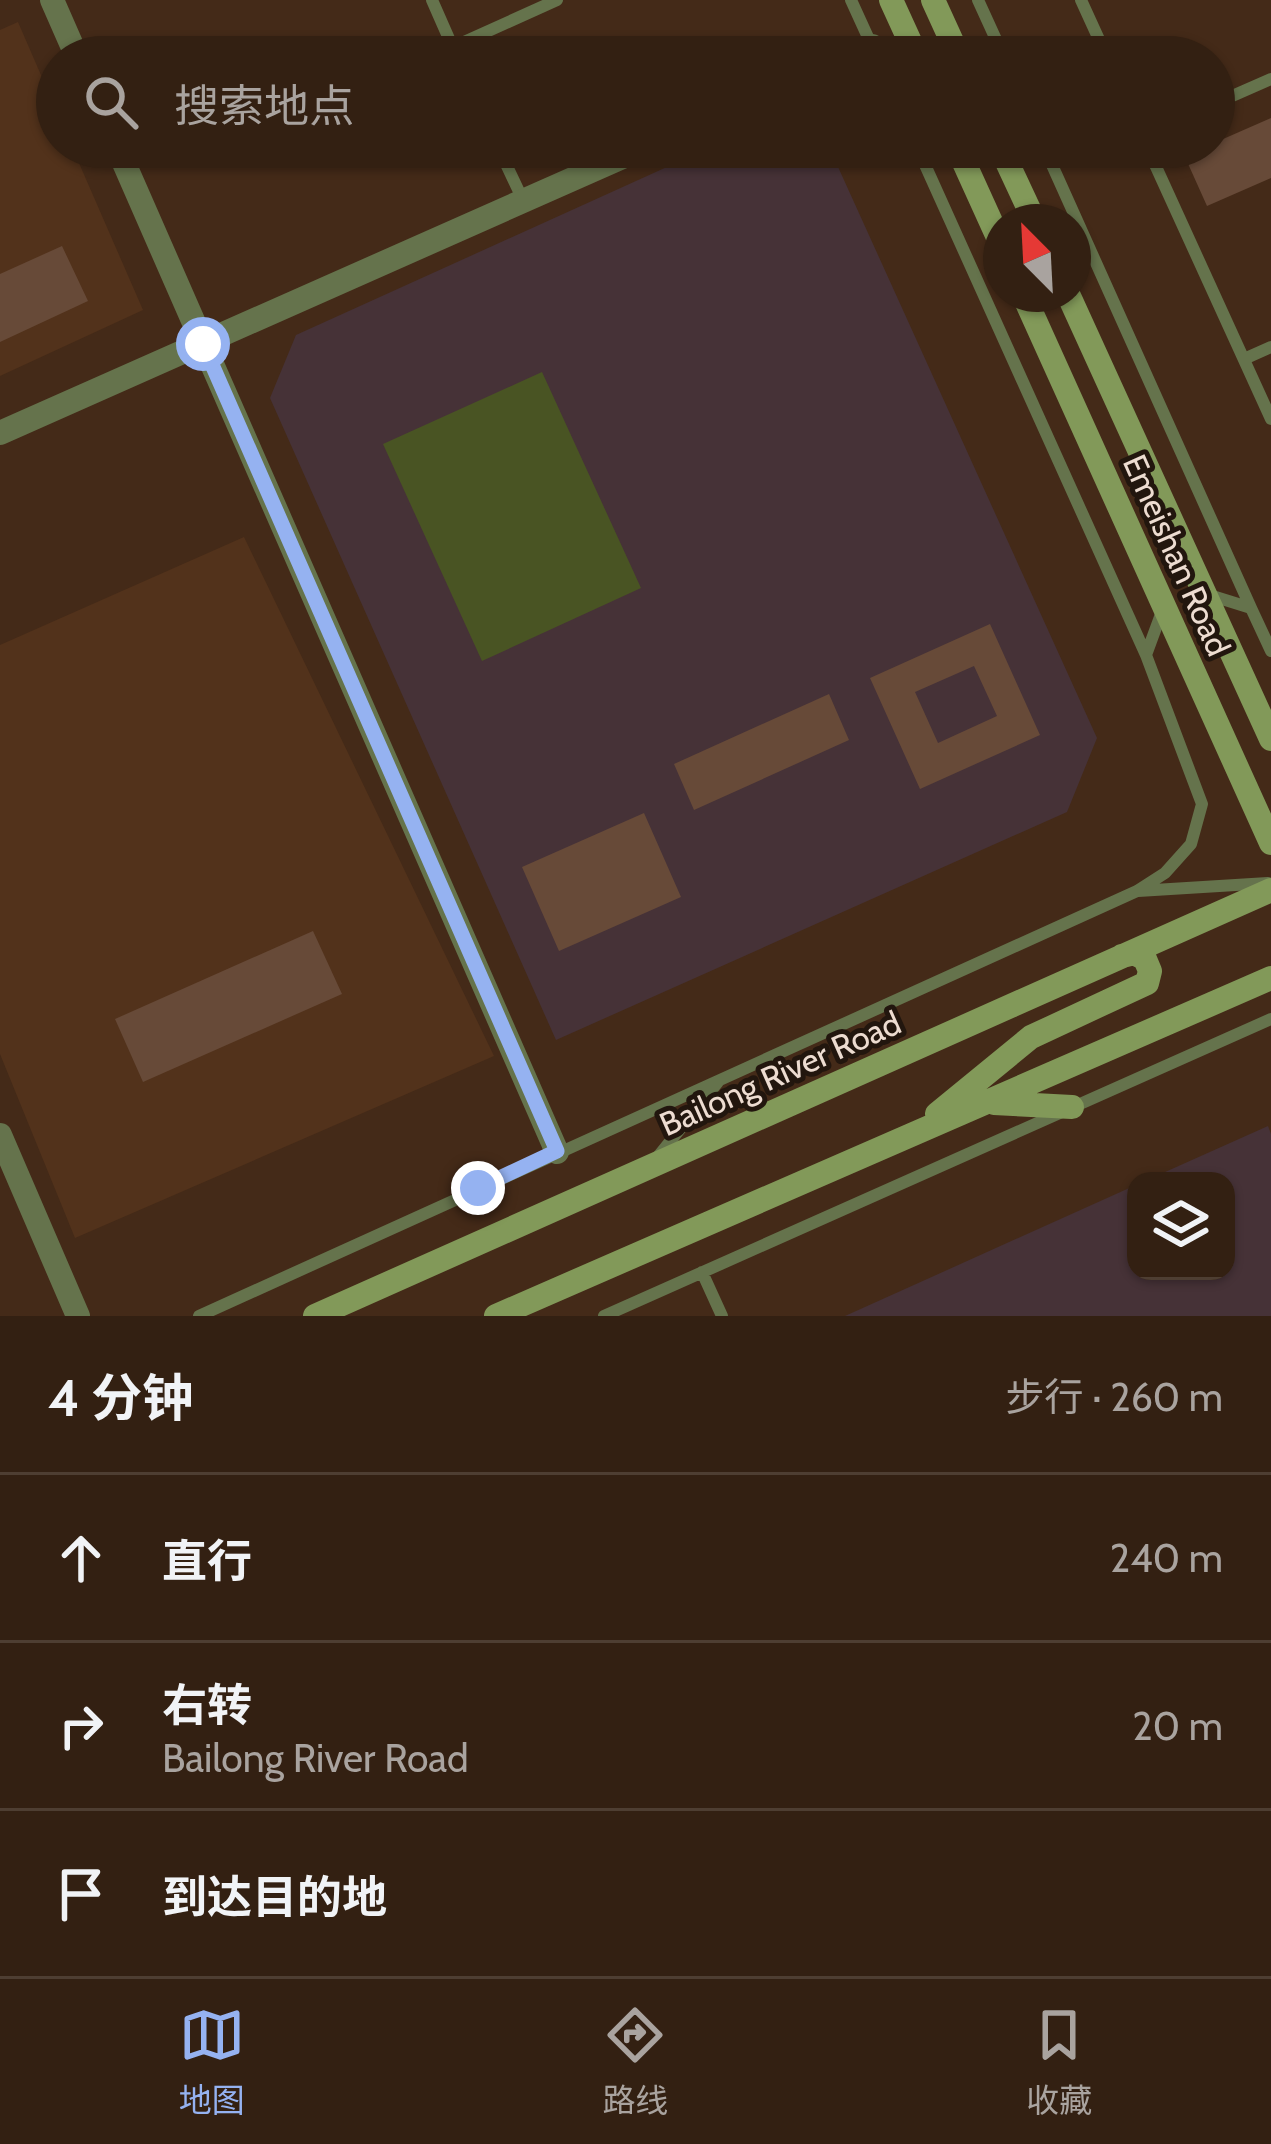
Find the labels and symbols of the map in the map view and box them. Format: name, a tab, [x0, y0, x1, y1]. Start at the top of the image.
north arrow	[983, 204, 1091, 312]
route start	[176, 317, 230, 371]
street label: Emeishan Road	[1115, 448, 1239, 662]
street label: Bailong River Road	[653, 1002, 907, 1144]
route end	[451, 1161, 505, 1215]

